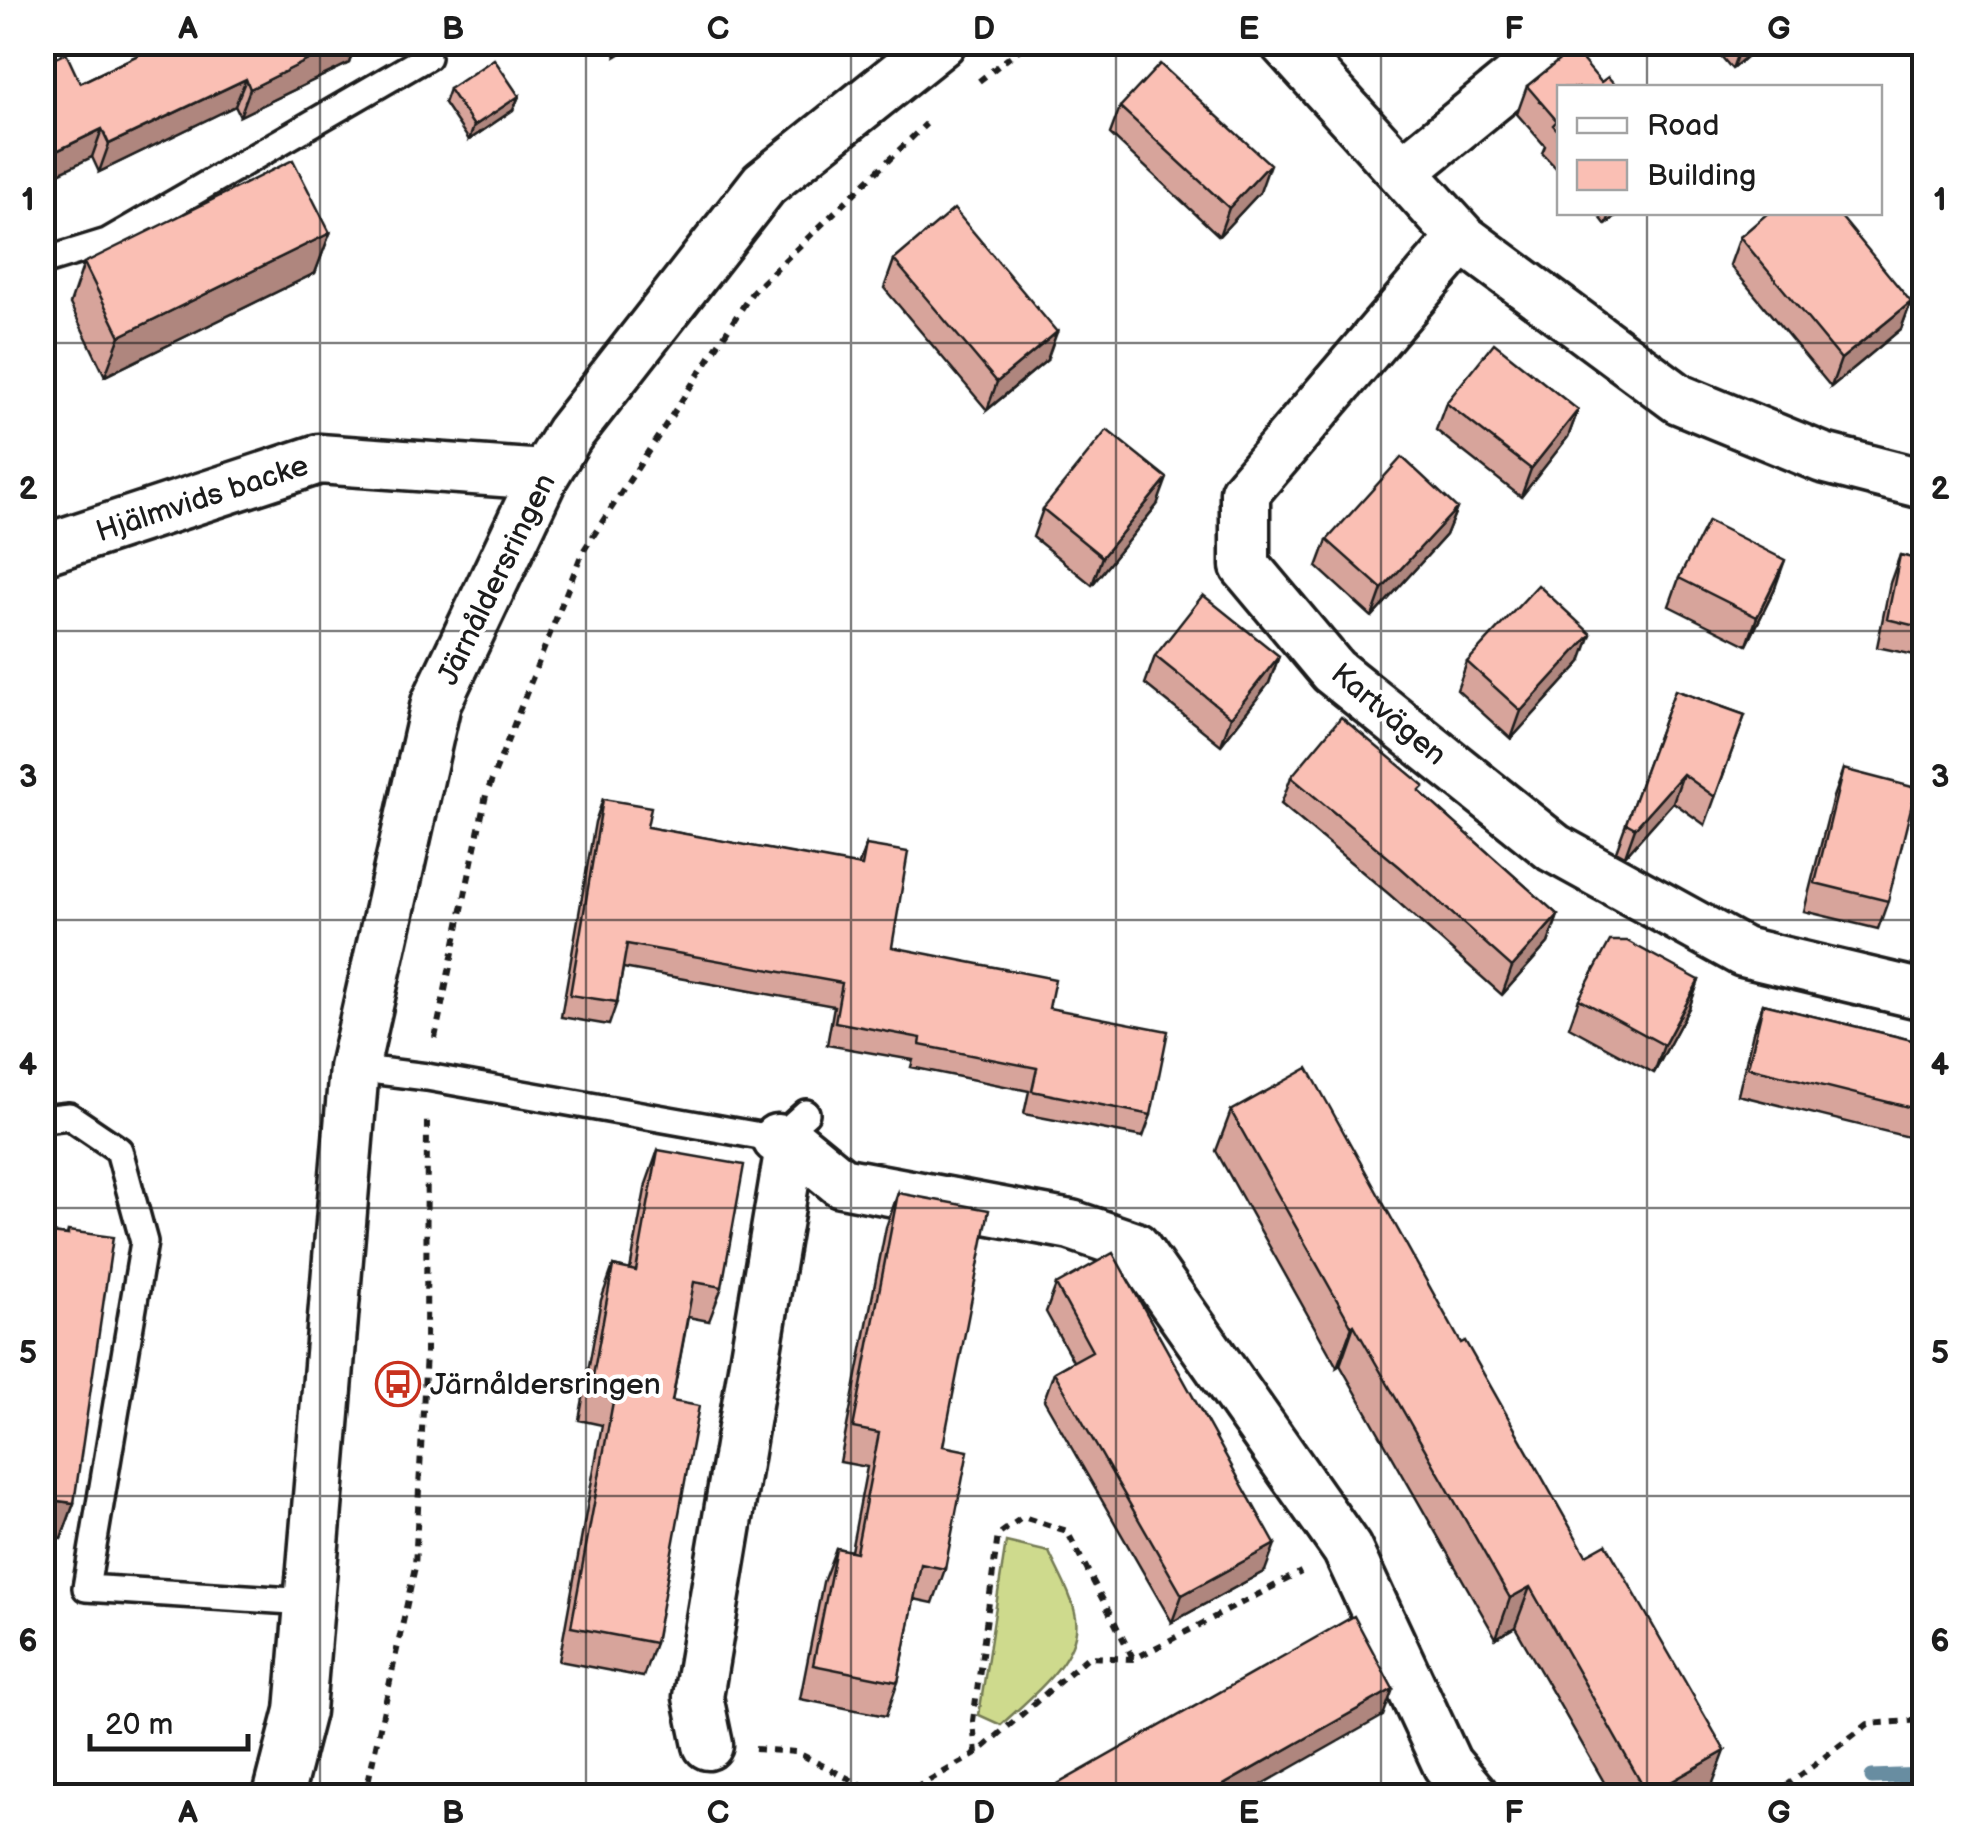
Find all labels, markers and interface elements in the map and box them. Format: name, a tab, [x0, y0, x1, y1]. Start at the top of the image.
text: A	[177, 10, 198, 49]
text: B	[442, 10, 464, 49]
text: C	[707, 10, 729, 49]
text: D	[973, 10, 995, 49]
text: E	[1239, 10, 1259, 49]
text: F	[1504, 10, 1524, 49]
text: G	[1767, 10, 1791, 49]
legend	[1557, 85, 1882, 215]
text: Road	[1647, 108, 1720, 144]
text: Building	[1647, 158, 1756, 194]
text: 1	[21, 181, 35, 220]
text: 1	[1933, 181, 1947, 220]
street label: Hjälmvids backe	[92, 448, 313, 550]
street label: Järnåldersringen	[430, 468, 564, 691]
text: 2	[18, 470, 38, 509]
text: 2	[1930, 470, 1950, 509]
street label: Kartvägen	[1323, 656, 1453, 773]
text: 3	[19, 758, 37, 797]
text: 3	[1931, 758, 1949, 797]
text: 4	[19, 1046, 38, 1085]
text: 4	[1931, 1046, 1950, 1085]
text: 5	[19, 1334, 37, 1373]
text: 5	[1931, 1334, 1949, 1373]
bus stop icon: Järnåldersringen	[375, 1361, 421, 1407]
place label: Järnåldersringen	[430, 1367, 661, 1403]
text: 6	[18, 1622, 38, 1661]
text: 6	[1930, 1622, 1950, 1661]
scale bar	[90, 1689, 248, 1751]
text: 20 m	[105, 1707, 173, 1743]
text: A	[177, 1794, 198, 1833]
text: B	[442, 1794, 464, 1833]
text: C	[707, 1794, 729, 1833]
text: D	[973, 1794, 995, 1833]
text: E	[1239, 1794, 1259, 1833]
text: F	[1504, 1794, 1524, 1833]
text: G	[1767, 1794, 1791, 1833]

